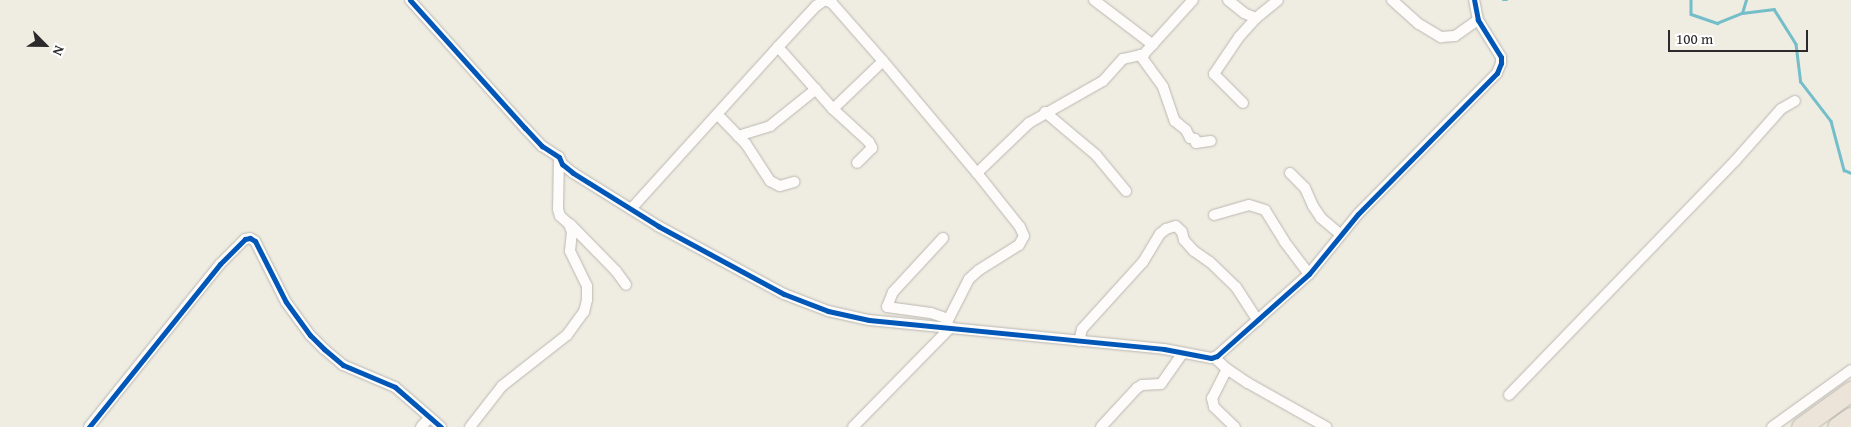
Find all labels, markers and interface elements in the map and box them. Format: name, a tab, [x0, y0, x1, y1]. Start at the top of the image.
north arrow	[20, 20, 70, 70]
scale bar	[1671, 20, 1811, 52]
text: 100 m	[1676, 28, 1713, 49]
text: N	[48, 43, 70, 59]

